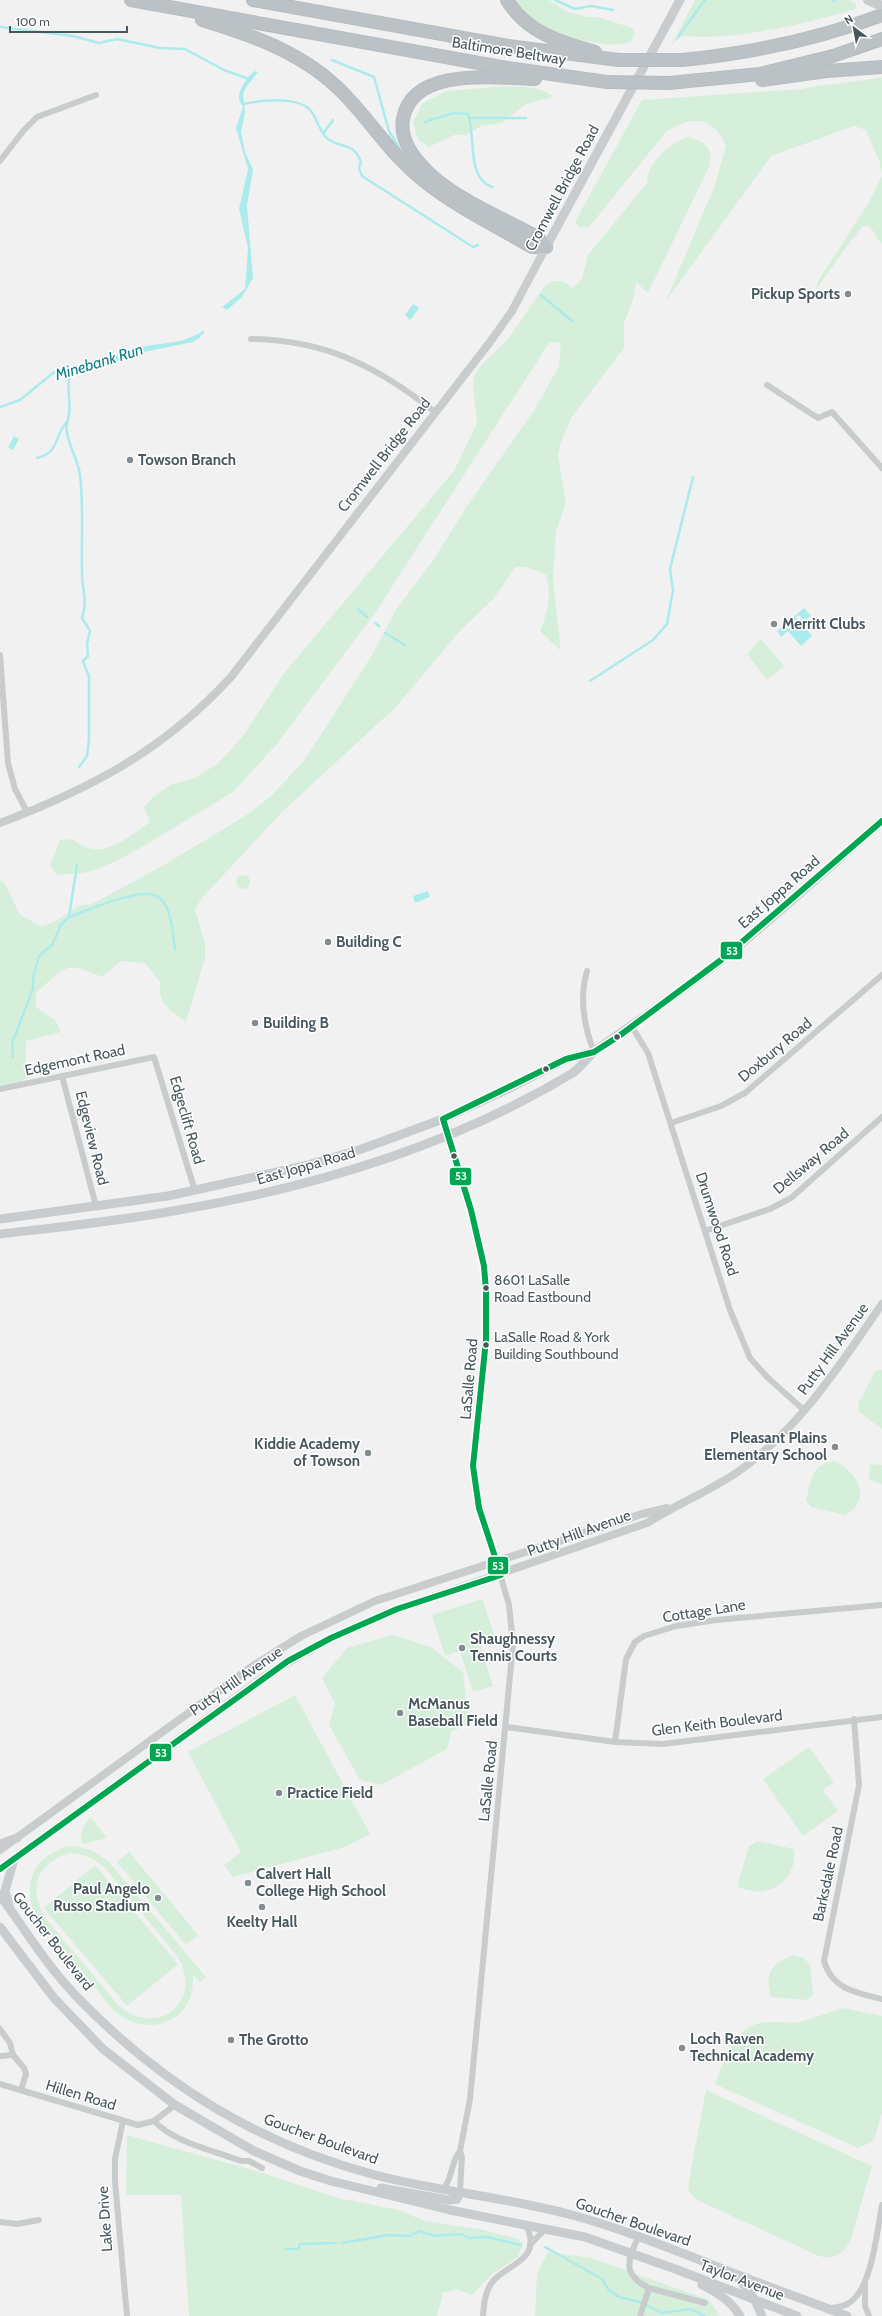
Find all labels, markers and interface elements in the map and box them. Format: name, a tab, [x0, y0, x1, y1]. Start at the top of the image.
scale bar	[10, 8, 127, 34]
north arrow	[834, 8, 874, 48]
text: N	[842, 12, 856, 28]
text: 100 m	[16, 14, 50, 29]
street label: Baltimore Beltway	[451, 33, 568, 69]
street label: Cromwell Bridge Road	[521, 122, 603, 254]
place label: Pickup Sports	[751, 285, 840, 303]
marker: Pickup Sports	[843, 289, 853, 299]
water label: Minebank Run	[52, 340, 145, 385]
street label: Cromwell Bridge Road	[334, 394, 434, 516]
place label: Towson Branch	[138, 451, 236, 469]
marker: Towson Branch	[125, 455, 135, 465]
place label: Merritt Clubs	[782, 615, 865, 633]
marker: Merritt Clubs	[769, 619, 779, 629]
street label: East Joppa Road	[735, 852, 823, 932]
place label: Building C	[336, 933, 402, 951]
marker: Building C	[323, 937, 333, 947]
line badge: 53	[720, 941, 743, 960]
text: 53	[726, 944, 738, 958]
place label: Building B	[263, 1014, 329, 1032]
street label: Doxbury Road	[735, 1014, 815, 1086]
marker: Building B	[250, 1018, 260, 1028]
unlabelled marker	[612, 1032, 622, 1042]
street label: Edgemont Road	[23, 1041, 127, 1079]
unlabelled marker	[541, 1064, 551, 1074]
street label: Edgeclift Road	[166, 1074, 208, 1166]
street label: Edgeview Road	[72, 1089, 112, 1187]
street label: Dellsway Road	[770, 1124, 852, 1198]
street label: East Joppa Road	[255, 1143, 357, 1189]
unlabelled marker	[449, 1151, 459, 1161]
line badge: 53	[449, 1167, 472, 1186]
text: 53	[455, 1169, 467, 1183]
street label: Drumwood Road	[692, 1170, 742, 1278]
place label: 8601 LaSalle Road Eastbound	[494, 1271, 591, 1306]
marker: 8601 LaSalle Road Eastbound	[481, 1283, 491, 1293]
street label: Putty Hill Avenue	[794, 1299, 873, 1398]
place label: LaSalle Road & York Building Southbound	[494, 1328, 618, 1363]
street label: LaSalle Road	[456, 1338, 482, 1420]
marker: LaSalle Road & York Building Southbound	[481, 1340, 491, 1350]
place label: Pleasant Plains Elementary School	[704, 1429, 827, 1464]
place label: Kiddie Academy of Towson	[254, 1435, 361, 1470]
marker: Pleasant Plains Elementary School	[830, 1442, 840, 1452]
marker: Kiddie Academy of Towson	[363, 1448, 373, 1458]
street label: Putty Hill Avenue	[525, 1506, 634, 1560]
line badge: 53	[487, 1556, 509, 1575]
text: 53	[492, 1559, 504, 1573]
street label: Cottage Lane	[661, 1596, 747, 1626]
place label: Shaughnessy Tennis Courts	[470, 1630, 557, 1665]
street label: Putty Hill Avenue	[186, 1642, 286, 1720]
marker: Shaughnessy Tennis Courts	[457, 1643, 467, 1653]
place label: McManus Baseball Field	[408, 1695, 498, 1730]
street label: Glen Keith Boulevard	[650, 1706, 784, 1740]
marker: McManus Baseball Field	[395, 1708, 405, 1718]
street label: LaSalle Road	[475, 1740, 501, 1822]
line badge: 53	[149, 1743, 172, 1762]
text: 53	[155, 1746, 167, 1760]
place label: Practice Field	[287, 1784, 373, 1802]
marker: Practice Field	[274, 1788, 284, 1798]
street label: Barksdale Road	[809, 1825, 847, 1923]
place label: Calvert Hall College High School	[256, 1865, 386, 1900]
marker: Calvert Hall College High School	[243, 1878, 253, 1888]
place label: Paul Angelo Russo Stadium	[53, 1880, 150, 1915]
street label: Goucher Boulevard	[9, 1888, 97, 1994]
marker: Paul Angelo Russo Stadium	[153, 1893, 163, 1903]
marker: Keelty Hall	[257, 1902, 267, 1912]
place label: Keelty Hall	[227, 1913, 298, 1931]
place label: Loch Raven Technical Academy	[690, 2030, 815, 2065]
place label: The Grotto	[239, 2031, 309, 2049]
marker: The Grotto	[226, 2035, 236, 2045]
marker: Loch Raven Technical Academy	[677, 2043, 687, 2053]
street label: Hillen Road	[44, 2076, 118, 2114]
street label: Goucher Boulevard	[261, 2110, 381, 2168]
street label: Lake Drive	[94, 2185, 116, 2252]
street label: Goucher Boulevard	[573, 2194, 693, 2250]
street label: Taylor Avenue	[697, 2256, 787, 2304]

